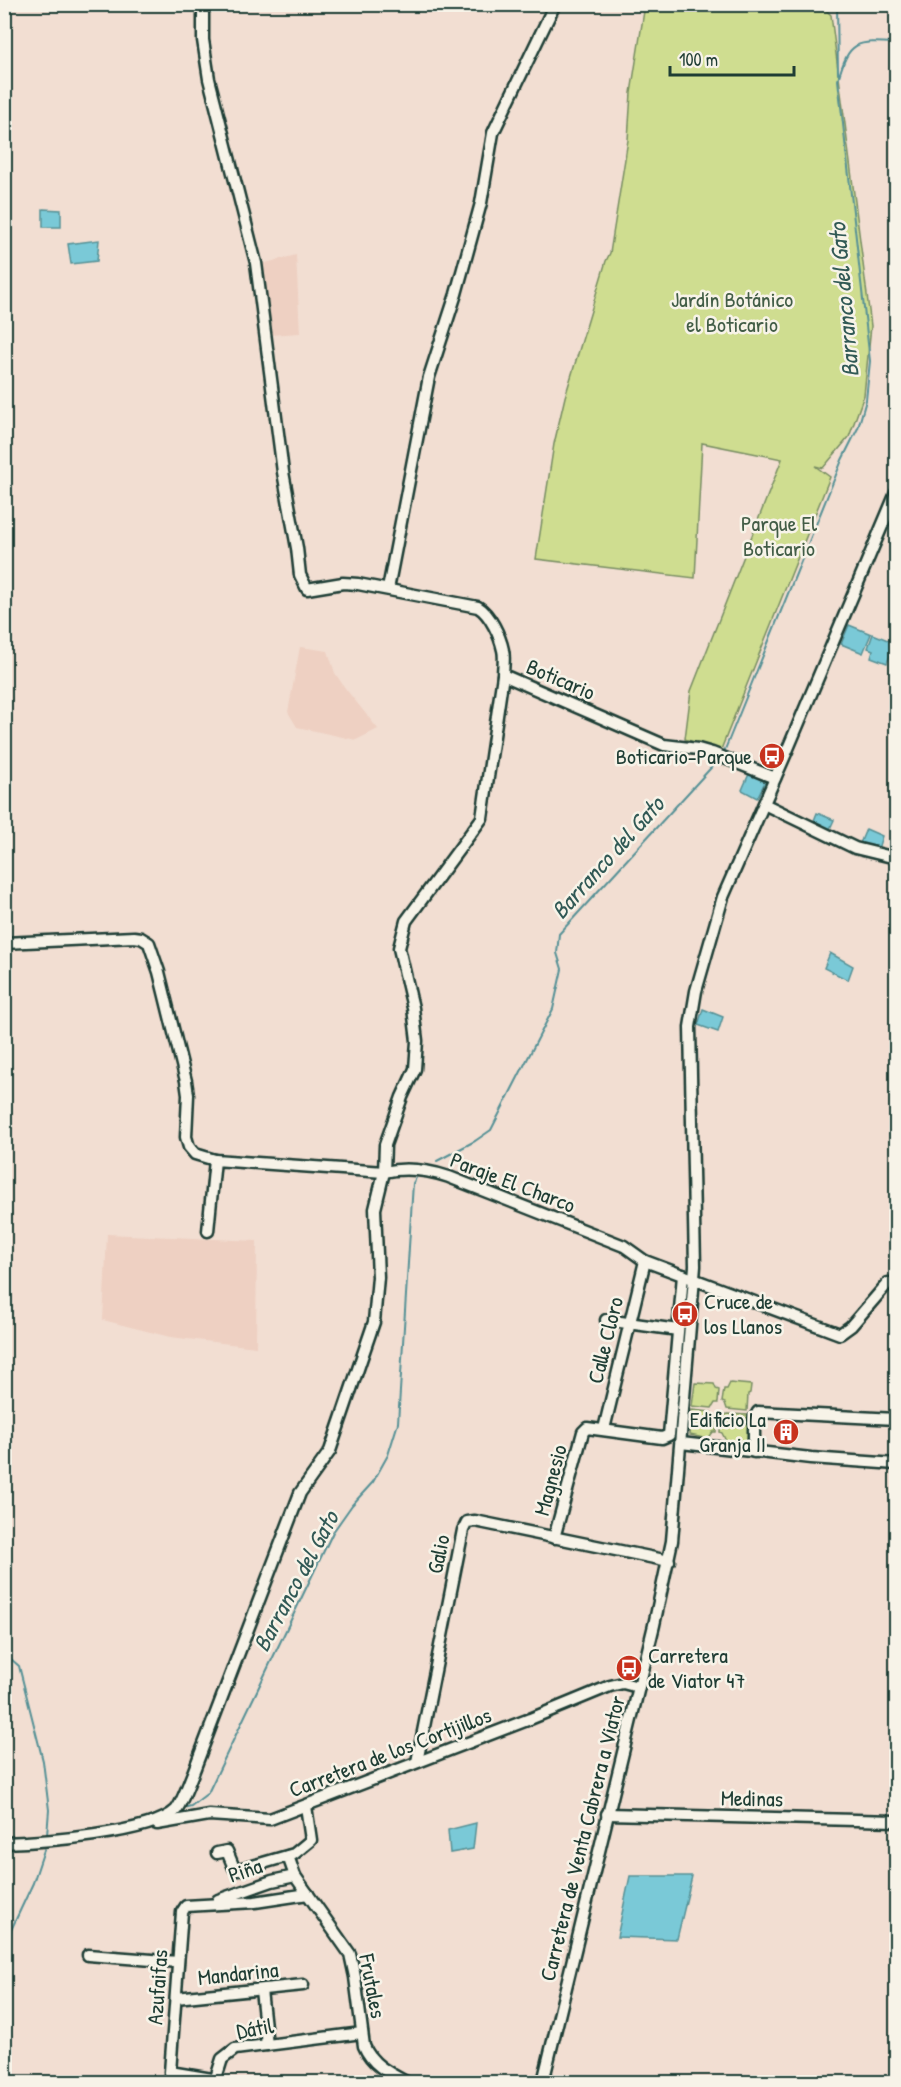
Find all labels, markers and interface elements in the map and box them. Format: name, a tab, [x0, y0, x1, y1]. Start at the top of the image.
scale bar	[670, 39, 794, 77]
text: 100 m	[679, 47, 718, 72]
water label: Barranco del Gato	[820, 219, 866, 378]
park label: Jardín Botánico el Boticario	[671, 284, 793, 339]
park label: Parque El Boticario	[741, 508, 817, 563]
street label: Boticario	[522, 651, 600, 707]
place label: Boticario-Parque	[616, 741, 752, 771]
bus stop icon: Boticario-Parque	[757, 741, 787, 771]
water label: Barranco del Gato	[543, 787, 672, 925]
street label: Paraje El Charco	[446, 1144, 580, 1220]
place label: Cruce de los Llanos	[704, 1286, 782, 1341]
street label: Calle Cloro	[580, 1294, 630, 1386]
bus stop icon: Cruce de los Llanos	[670, 1299, 700, 1329]
place label: Edificio La Granja II	[690, 1404, 766, 1459]
building icon: Edificio La Granja II	[771, 1417, 801, 1447]
street label: Magnesio	[526, 1441, 574, 1519]
water label: Barranco del Gato	[245, 1503, 346, 1657]
street label: Galio	[419, 1532, 457, 1576]
place label: Carretera de Viator 47	[648, 1640, 745, 1695]
bus stop icon: Carretera de Viator 47	[614, 1653, 644, 1683]
street label: Carretera de Venta Cabrera a Viator	[532, 1692, 632, 1984]
street label: Carretera de los Cortijillos	[285, 1700, 495, 1804]
street label: Medinas	[721, 1782, 783, 1814]
street label: Piña	[224, 1850, 266, 1890]
street label: Azufaifas	[139, 1948, 175, 2026]
street label: Frutales	[352, 1950, 394, 2021]
street label: Mandarina	[196, 1954, 280, 1992]
street label: Dátil	[234, 2010, 276, 2046]

